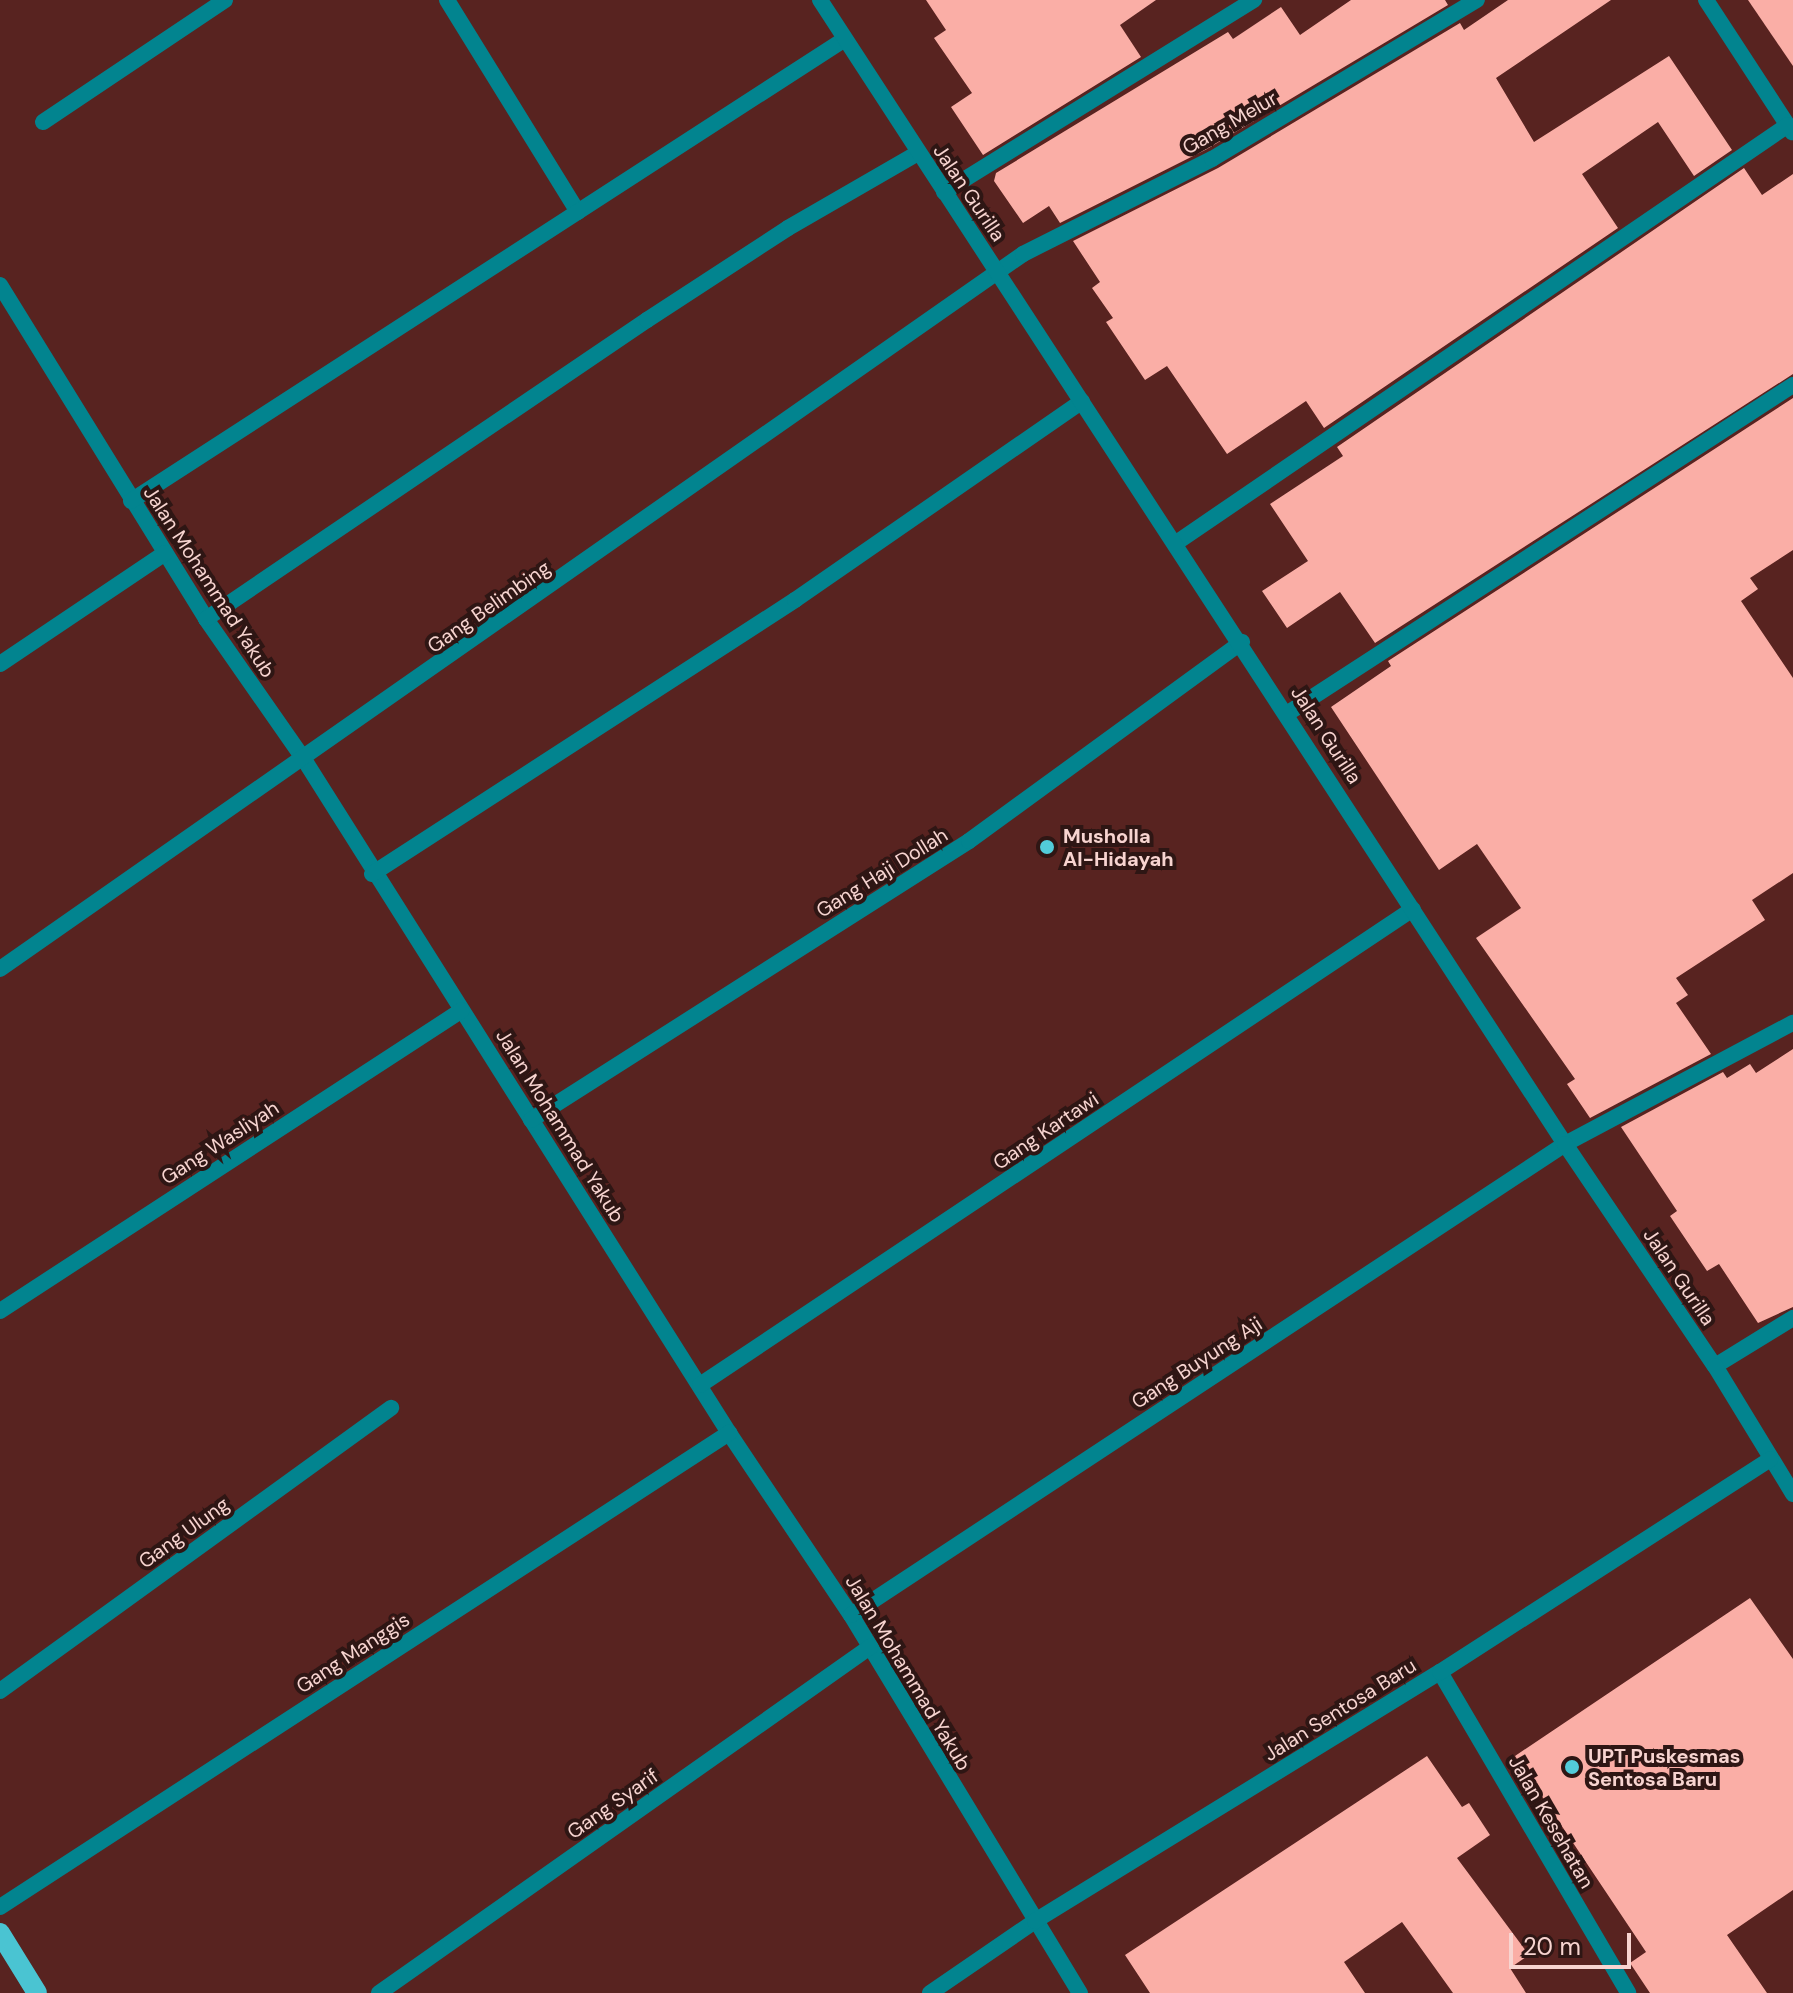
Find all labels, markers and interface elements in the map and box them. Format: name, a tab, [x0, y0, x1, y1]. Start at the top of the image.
street label: Gang Melur	[1178, 86, 1282, 160]
street label: Jalan Gurilla	[928, 140, 1010, 246]
street label: Jalan Mohammad Yakub	[138, 482, 280, 682]
street label: Gang Belimbing	[423, 556, 555, 658]
street label: Jalan Gurilla	[1286, 682, 1366, 788]
street label: Gang Haji Dollah	[812, 823, 952, 923]
place label: Musholla Al-Hidayah	[1063, 824, 1174, 871]
marker: Musholla Al-Hidayah	[1038, 838, 1056, 856]
street label: Jalan Mohammad Yakub	[491, 1025, 629, 1227]
street label: Gang Kartawi	[989, 1087, 1103, 1175]
street label: Gang Wasliyah	[157, 1096, 283, 1190]
street label: Jalan Gurilla	[1638, 1224, 1720, 1330]
street label: Gang Buyung Aji	[1127, 1312, 1267, 1414]
street label: Gang Ulung	[134, 1492, 234, 1574]
street label: Jalan Mohammad Yakub	[840, 1571, 976, 1775]
street label: Gang Manggis	[292, 1607, 414, 1699]
street label: Jalan Sentosa Baru	[1259, 1653, 1421, 1767]
place label: UPT Puskesmas Sentosa Baru	[1588, 1744, 1740, 1791]
street label: Jalan Kesehatan	[1503, 1751, 1599, 1893]
marker: UPT Puskesmas Sentosa Baru	[1563, 1758, 1581, 1776]
street label: Gang Syarif	[563, 1764, 663, 1844]
scale bar	[1513, 1917, 1635, 1967]
text: 20 m	[1523, 1931, 1581, 1962]

